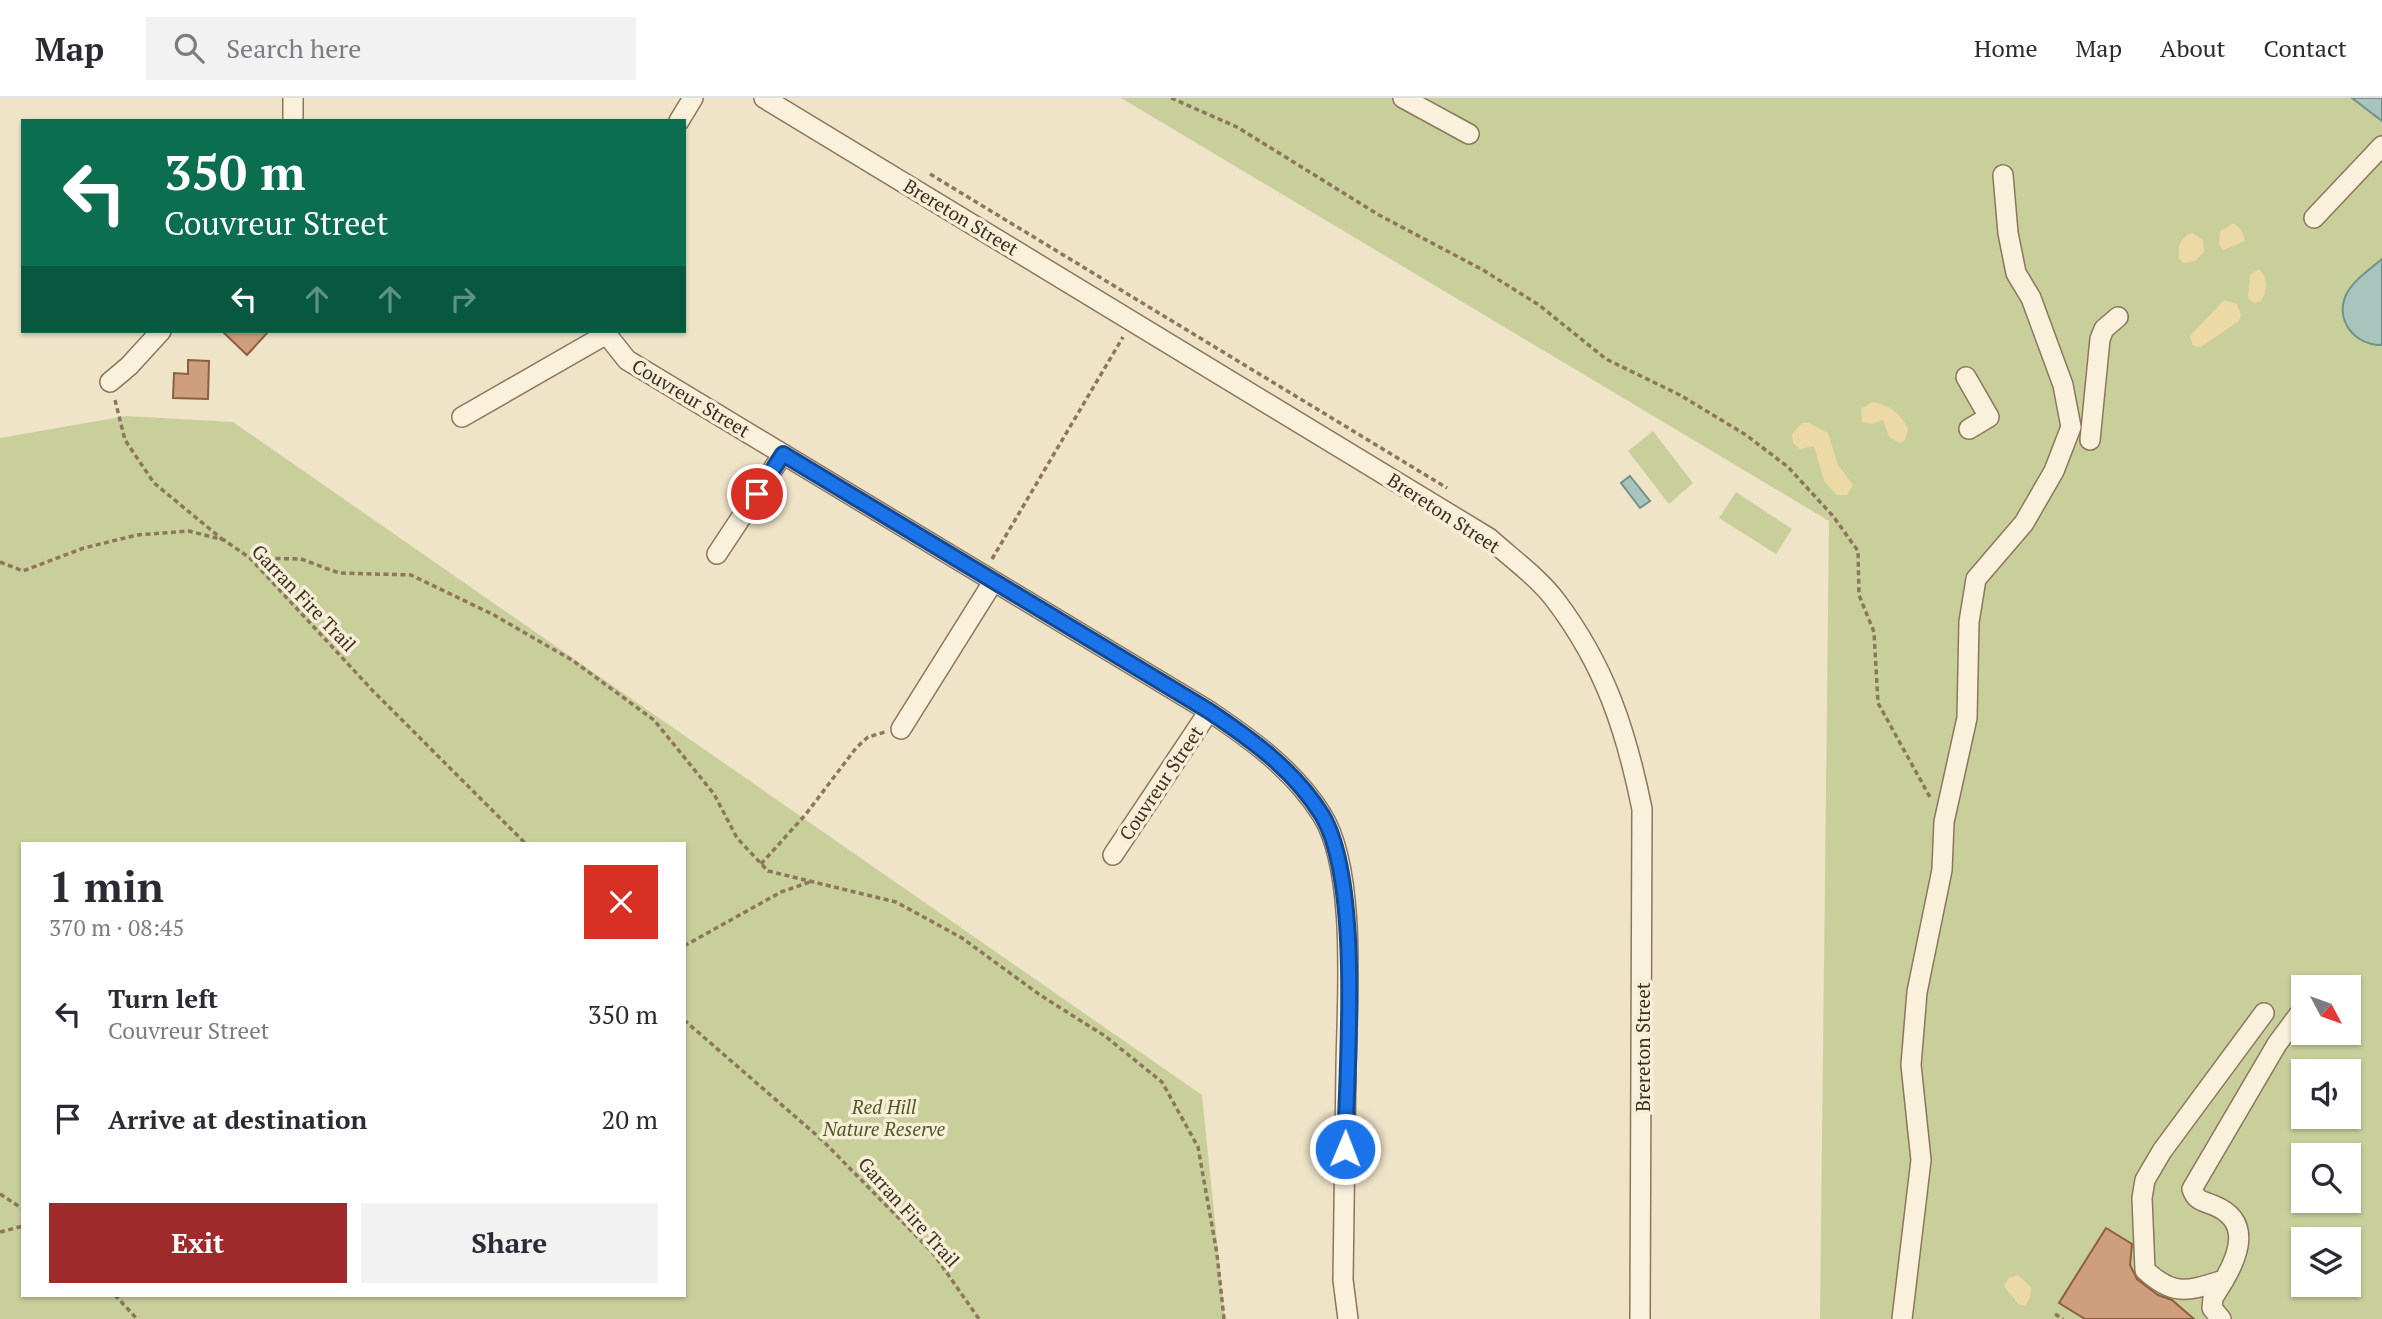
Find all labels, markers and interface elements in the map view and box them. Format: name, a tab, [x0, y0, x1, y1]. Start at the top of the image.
search box	[146, 17, 636, 80]
text: Map	[35, 27, 104, 70]
icon: search	[170, 29, 208, 67]
text: Search here	[226, 31, 361, 65]
text: Home	[1974, 32, 2038, 64]
text: Map	[2076, 32, 2122, 64]
text: About	[2160, 32, 2226, 64]
text: Contact	[2264, 32, 2347, 64]
text: 350 m	[164, 139, 306, 204]
icon: left	[49, 147, 140, 238]
street label: Brereton Street	[899, 172, 1023, 261]
text: Couvreur Street	[164, 202, 388, 244]
icon: left	[225, 280, 263, 318]
icon: ahead	[298, 280, 336, 318]
icon: ahead	[371, 280, 409, 318]
icon: right	[444, 280, 482, 318]
street label: Couvreur Street	[628, 353, 755, 443]
pin	[727, 464, 787, 524]
street label: Brereton Street	[1383, 467, 1505, 558]
icon: arrive	[738, 475, 776, 513]
street label: Garran Fire Trail	[247, 539, 362, 657]
street label: Couvreur Street	[1113, 721, 1208, 845]
text: 1 min	[49, 858, 164, 914]
button: close	[584, 865, 658, 939]
text: 370 m · 08:45	[49, 912, 184, 943]
north arrow	[2291, 975, 2361, 1045]
map controls	[2291, 975, 2361, 1297]
text: Turn left	[108, 981, 218, 1015]
street label: Brereton Street	[1630, 982, 1655, 1112]
icon: left	[49, 995, 87, 1033]
text: 350 m	[588, 997, 658, 1031]
text: Couvreur Street	[108, 1015, 269, 1046]
button: sound	[2291, 1059, 2361, 1129]
park label: Red Hill Nature Reserve	[822, 1094, 945, 1141]
icon: arrive	[49, 1100, 87, 1138]
text: Arrive at destination	[108, 1102, 367, 1136]
text: 20 m	[602, 1102, 658, 1136]
position arrow	[1308, 1112, 1382, 1186]
button: search	[2291, 1143, 2361, 1213]
street label: Garran Fire Trail	[853, 1151, 965, 1272]
button: Exit	[49, 1203, 347, 1283]
button: Share	[361, 1203, 658, 1283]
button: layers	[2291, 1227, 2361, 1297]

